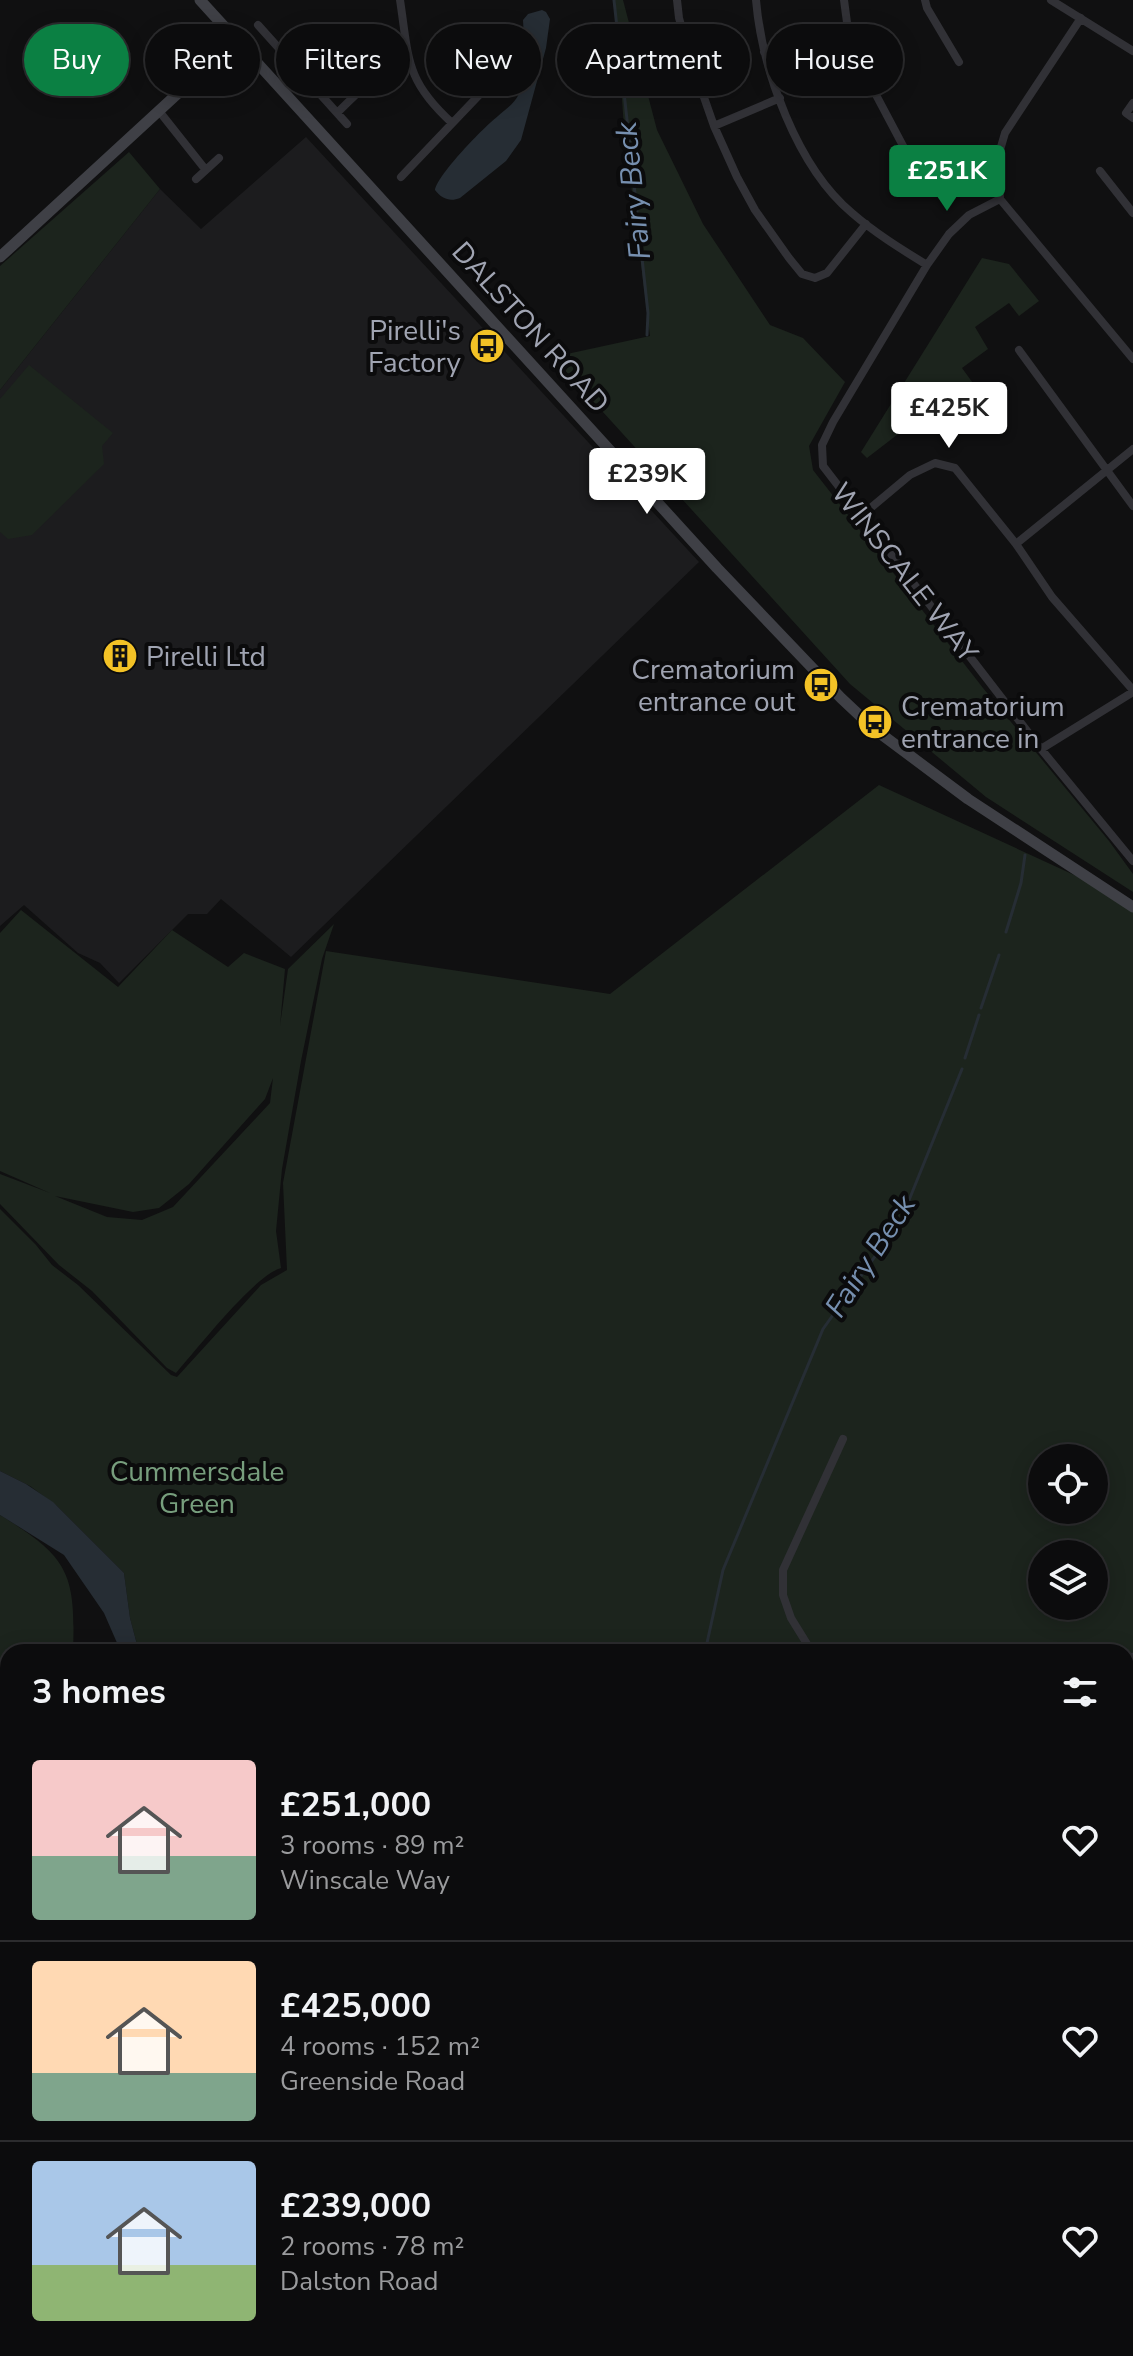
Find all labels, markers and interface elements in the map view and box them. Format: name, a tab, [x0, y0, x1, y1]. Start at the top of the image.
chip: Buy	[24, 24, 129, 96]
chip: Rent	[145, 24, 260, 96]
chip: Filters	[276, 24, 410, 96]
chip: New	[426, 24, 541, 96]
chip: Apartment	[557, 24, 750, 96]
chip: House	[766, 24, 903, 96]
water label: Fairy Beck	[606, 119, 661, 262]
pin: £251K	[891, 145, 1003, 213]
text: £251K	[907, 153, 987, 188]
street label: DALSTON ROAD	[443, 234, 617, 421]
place label: Pirelli's Factory	[368, 312, 462, 382]
bus stop icon: Pirelli's Factory	[468, 327, 506, 365]
pin: £425K	[893, 382, 1005, 450]
text: £425K	[909, 390, 989, 425]
pin: £239K	[591, 448, 703, 516]
text: £239K	[607, 456, 687, 491]
street label: WINSCALE WAY	[822, 475, 987, 671]
building icon: Pirelli Ltd	[101, 637, 139, 675]
place label: Pirelli Ltd	[146, 638, 266, 676]
place label: Crematorium entrance out	[631, 651, 795, 721]
bus stop icon: Crematorium entrance out	[802, 666, 840, 704]
place label: Crematorium entrance in	[901, 688, 1065, 758]
bus stop icon: Crematorium entrance in	[856, 703, 894, 741]
water label: Fairy Beck	[815, 1186, 926, 1326]
map controls	[1028, 1444, 1108, 1620]
button: locate	[1028, 1444, 1108, 1524]
park label: Cummersdale Green	[110, 1453, 284, 1523]
button: layers	[1028, 1540, 1108, 1620]
text: 3 homes	[32, 1669, 166, 1715]
icon: filters	[1058, 1670, 1102, 1714]
text: £251,000	[280, 1782, 431, 1828]
icon: home	[96, 1792, 192, 1888]
icon: heart	[1058, 1818, 1102, 1862]
text: 3 rooms · 89 m²	[280, 1828, 464, 1863]
text: Winscale Way	[280, 1863, 450, 1898]
text: £425,000	[280, 1983, 431, 2029]
icon: home	[96, 1993, 192, 2089]
icon: heart	[1058, 2019, 1102, 2063]
text: 4 rooms · 152 m²	[280, 2029, 480, 2064]
text: Greenside Road	[280, 2064, 465, 2099]
text: £239,000	[280, 2183, 431, 2229]
icon: home	[96, 2193, 192, 2289]
icon: heart	[1058, 2219, 1102, 2263]
text: 2 rooms · 78 m²	[280, 2229, 464, 2264]
text: Dalston Road	[280, 2264, 438, 2299]

